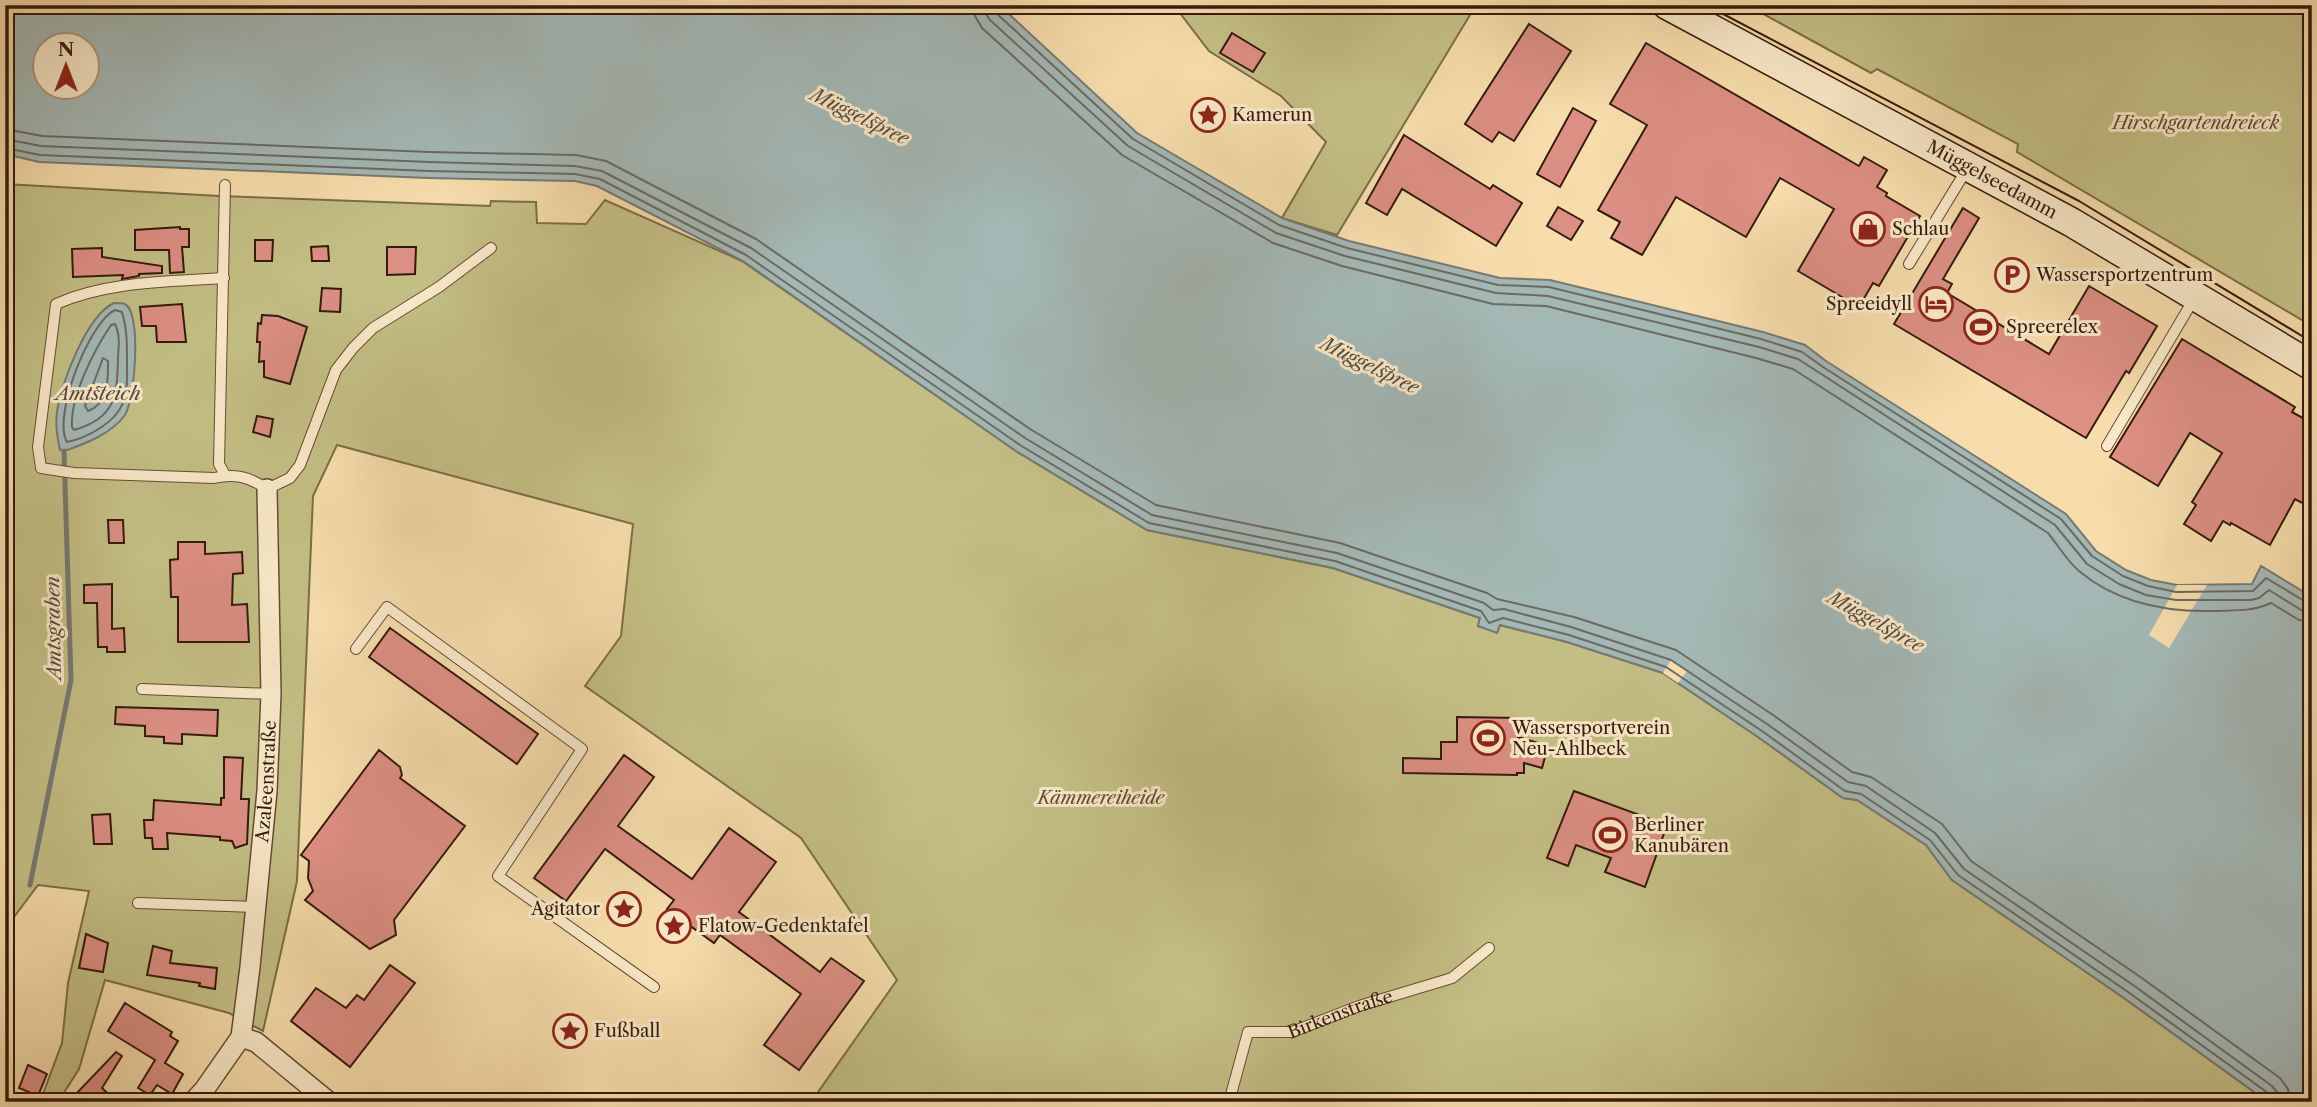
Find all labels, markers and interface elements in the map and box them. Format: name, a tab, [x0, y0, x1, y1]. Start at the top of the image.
north arrow	[32, 32, 102, 102]
text: N	[58, 38, 74, 61]
water label: Müggelspree	[805, 82, 913, 150]
place icon: Kamerun	[1189, 96, 1227, 134]
place label: Kamerun	[1232, 104, 1312, 126]
park label: Hirschgartendreieck	[2111, 112, 2280, 134]
street label: Müggelseedamm	[1923, 136, 2061, 224]
shop icon: Schlau	[1849, 210, 1887, 248]
place label: Schlau	[1892, 218, 1949, 240]
parking icon: Wassersportzentrum	[1993, 256, 2031, 294]
place label: Wassersportzentrum	[2035, 264, 2214, 286]
hotel icon: Spreeidyll	[1917, 285, 1955, 323]
place label: Spreeidyll	[1826, 293, 1912, 315]
sports icon: Spreerelex	[1962, 308, 2000, 346]
place label: Spreerelex	[2006, 316, 2098, 338]
water label: Müggelspree	[1315, 331, 1423, 399]
water label: Amtsteich	[53, 382, 141, 405]
water label: Amtsgraben	[41, 576, 66, 683]
water label: Müggelspree	[1822, 585, 1928, 658]
place label: Wassersportverein Neu-Ahlbeck	[1511, 717, 1670, 760]
sports icon: Wassersportverein Neu-Ahlbeck	[1469, 719, 1507, 757]
street label: Azaleenstraße	[251, 720, 281, 844]
park label: Kämmereiheide	[1036, 787, 1166, 809]
place label: Berliner Kanubären	[1634, 814, 1729, 857]
sports icon: Berliner Kanubären	[1591, 816, 1629, 854]
place icon: Agitator	[605, 890, 643, 928]
place label: Agitator	[530, 898, 600, 920]
place icon: Flatow-Gedenktafel	[655, 907, 693, 945]
place label: Flatow-Gedenktafel	[698, 915, 869, 937]
street label: Birkenstraße	[1285, 985, 1395, 1044]
place icon: Fußball	[551, 1012, 589, 1050]
place label: Fußball	[594, 1020, 660, 1042]

